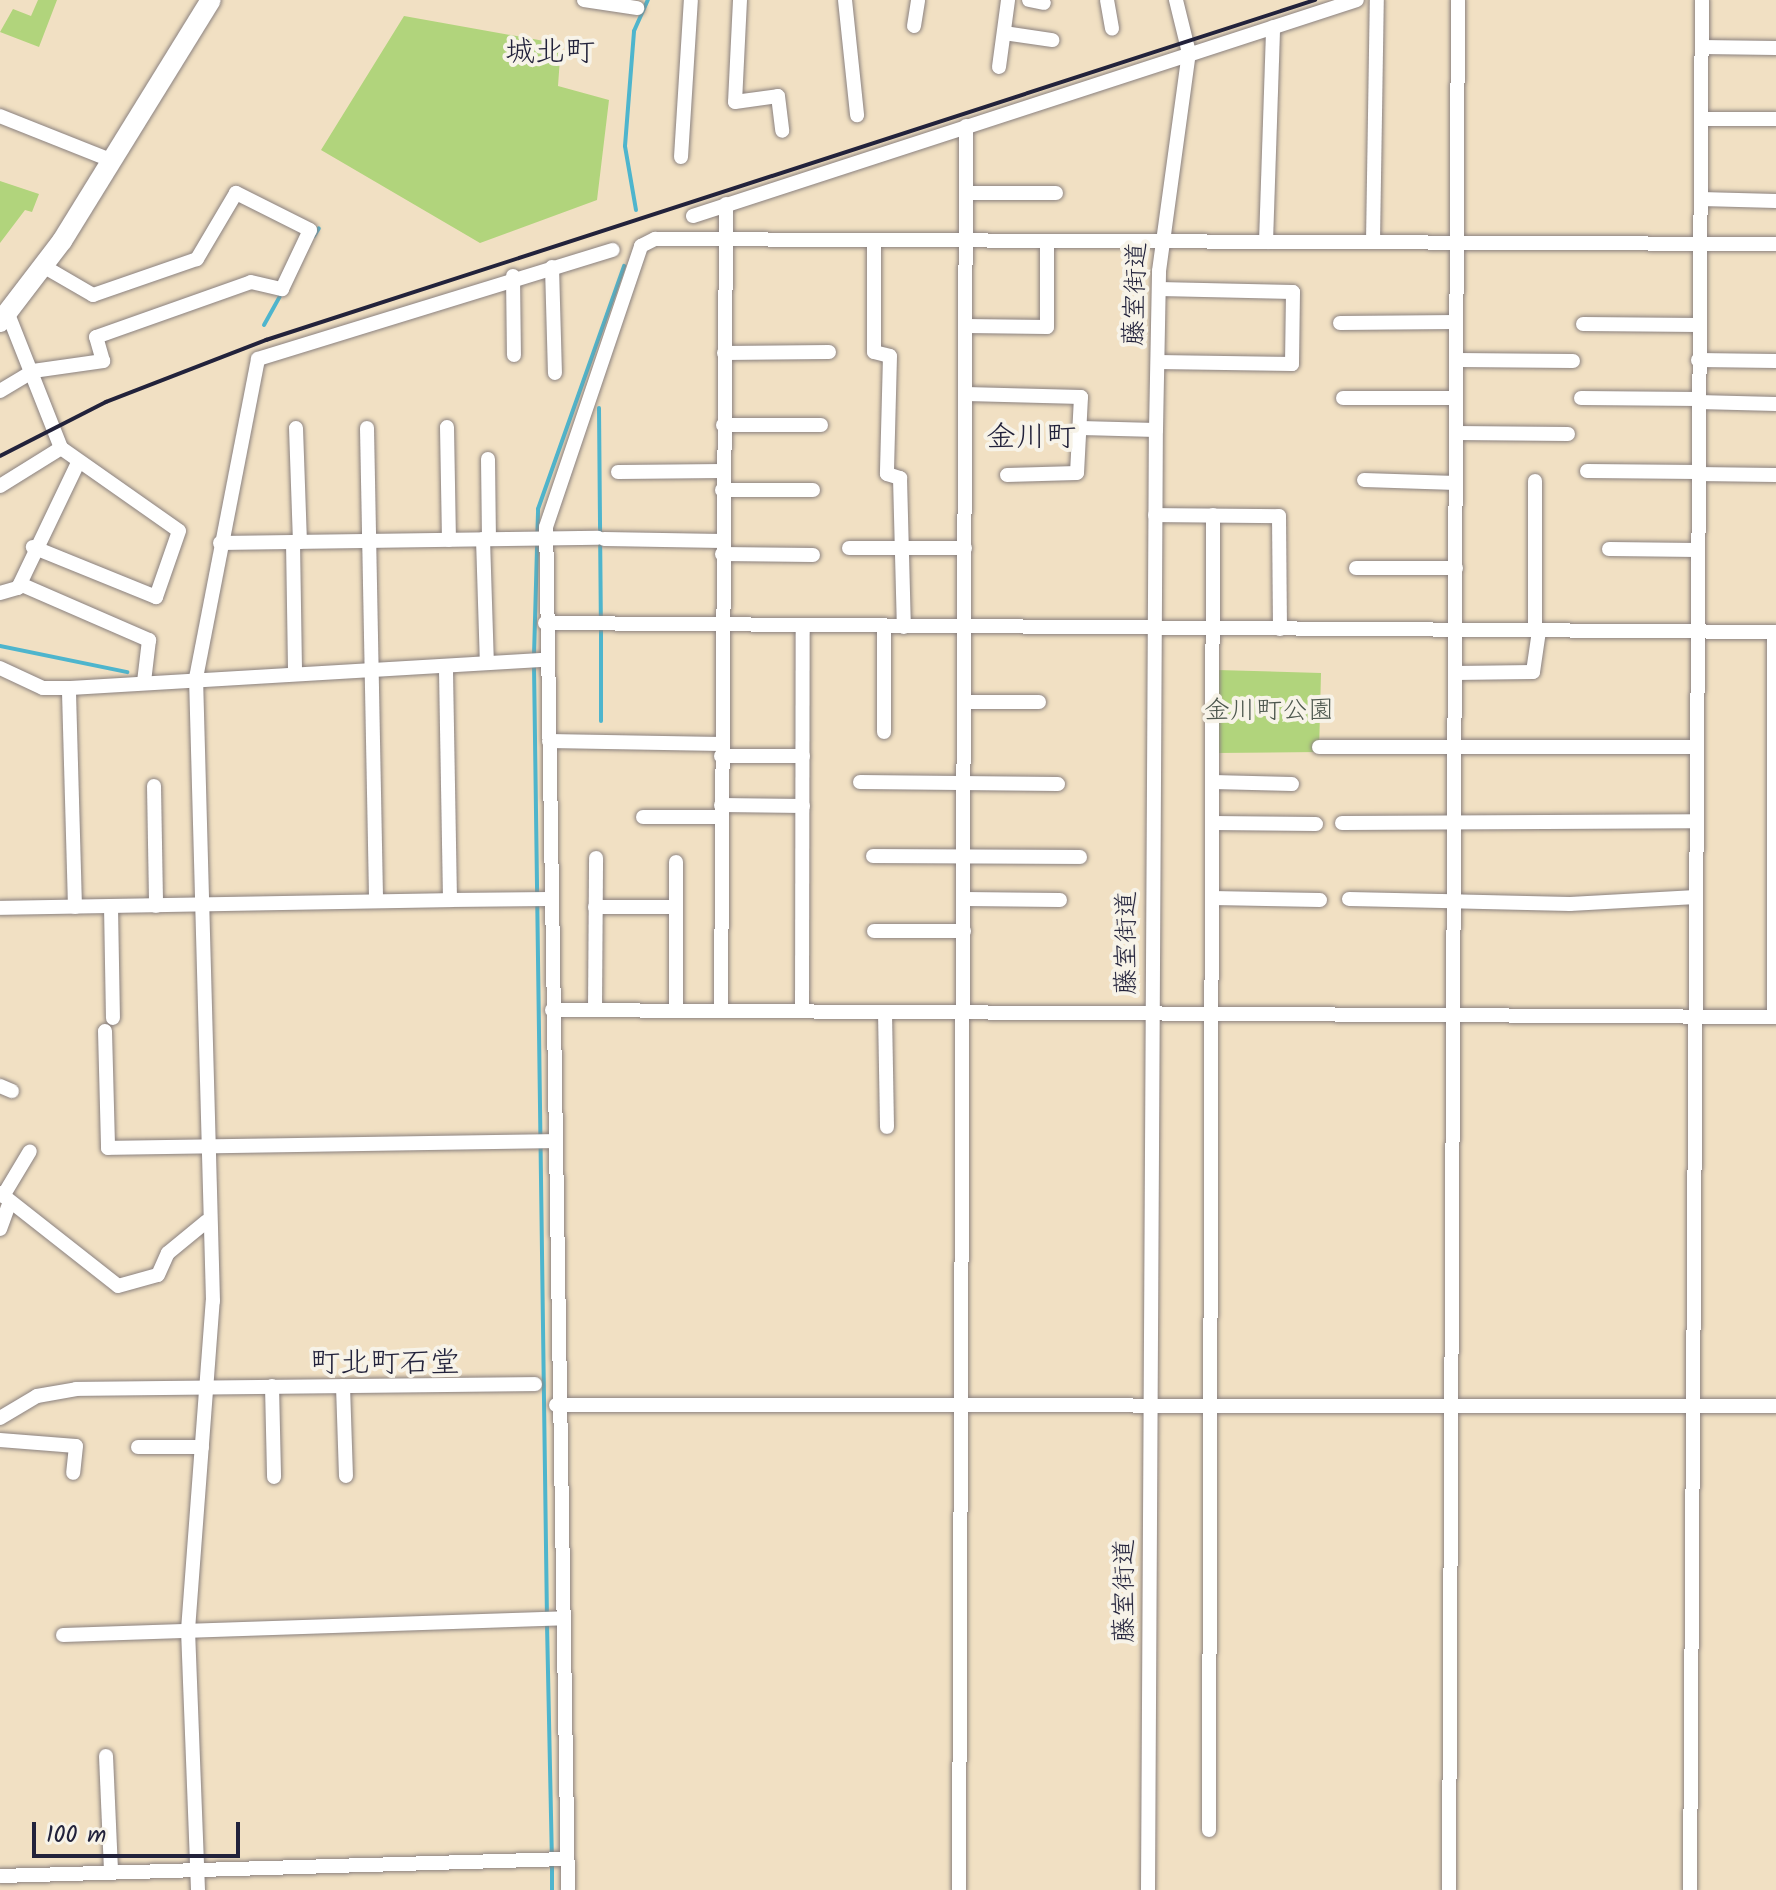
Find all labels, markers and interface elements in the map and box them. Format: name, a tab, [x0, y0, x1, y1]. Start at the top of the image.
district label: 城北町	[505, 35, 595, 71]
street label: 藤室街道	[1120, 241, 1154, 347]
district label: 金川町	[986, 420, 1076, 456]
park label: 金川町公園	[1204, 696, 1334, 728]
street label: 藤室街道	[1112, 891, 1144, 995]
district label: 町北町石堂	[310, 1346, 460, 1382]
street label: 藤室街道	[1110, 1539, 1142, 1643]
scale bar	[36, 1806, 244, 1856]
text: 100 m	[46, 1816, 106, 1855]

